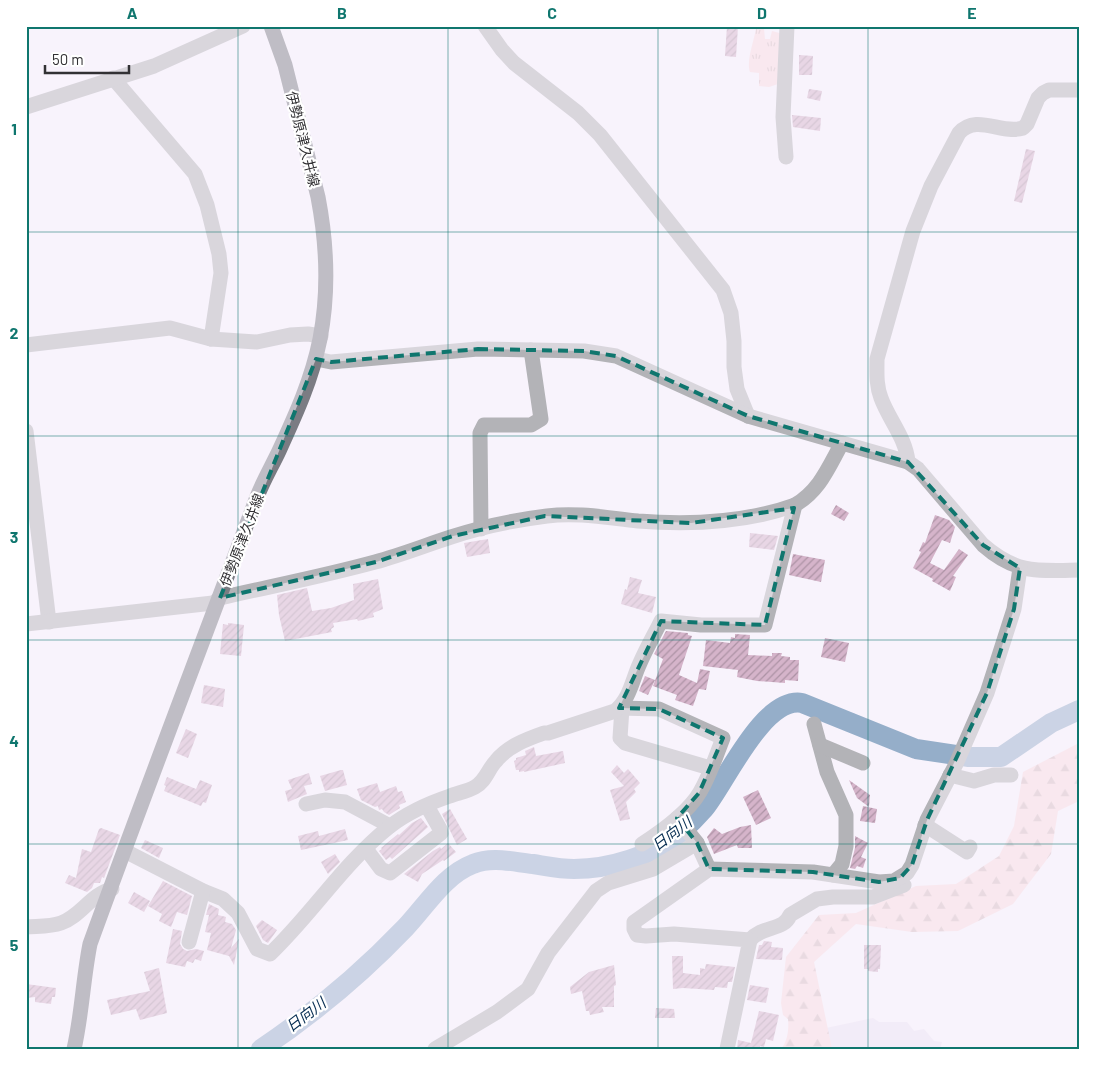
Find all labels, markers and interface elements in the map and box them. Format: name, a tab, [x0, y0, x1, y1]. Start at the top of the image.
text: A	[127, 3, 138, 22]
text: B	[337, 3, 347, 22]
text: C	[547, 3, 557, 22]
text: D	[757, 3, 767, 22]
text: E	[967, 3, 977, 22]
scale bar	[45, 42, 129, 74]
text: 50 m	[52, 50, 84, 68]
street label: 伊勢原津久井線	[283, 89, 324, 188]
text: 1	[11, 119, 17, 138]
text: 2	[10, 323, 19, 342]
street label: 伊勢原津久井線	[216, 491, 267, 589]
text: 3	[10, 527, 18, 546]
text: 4	[9, 731, 19, 750]
water label: 日向川	[648, 811, 696, 854]
text: 5	[10, 935, 19, 954]
water label: 日向川	[282, 992, 330, 1035]

